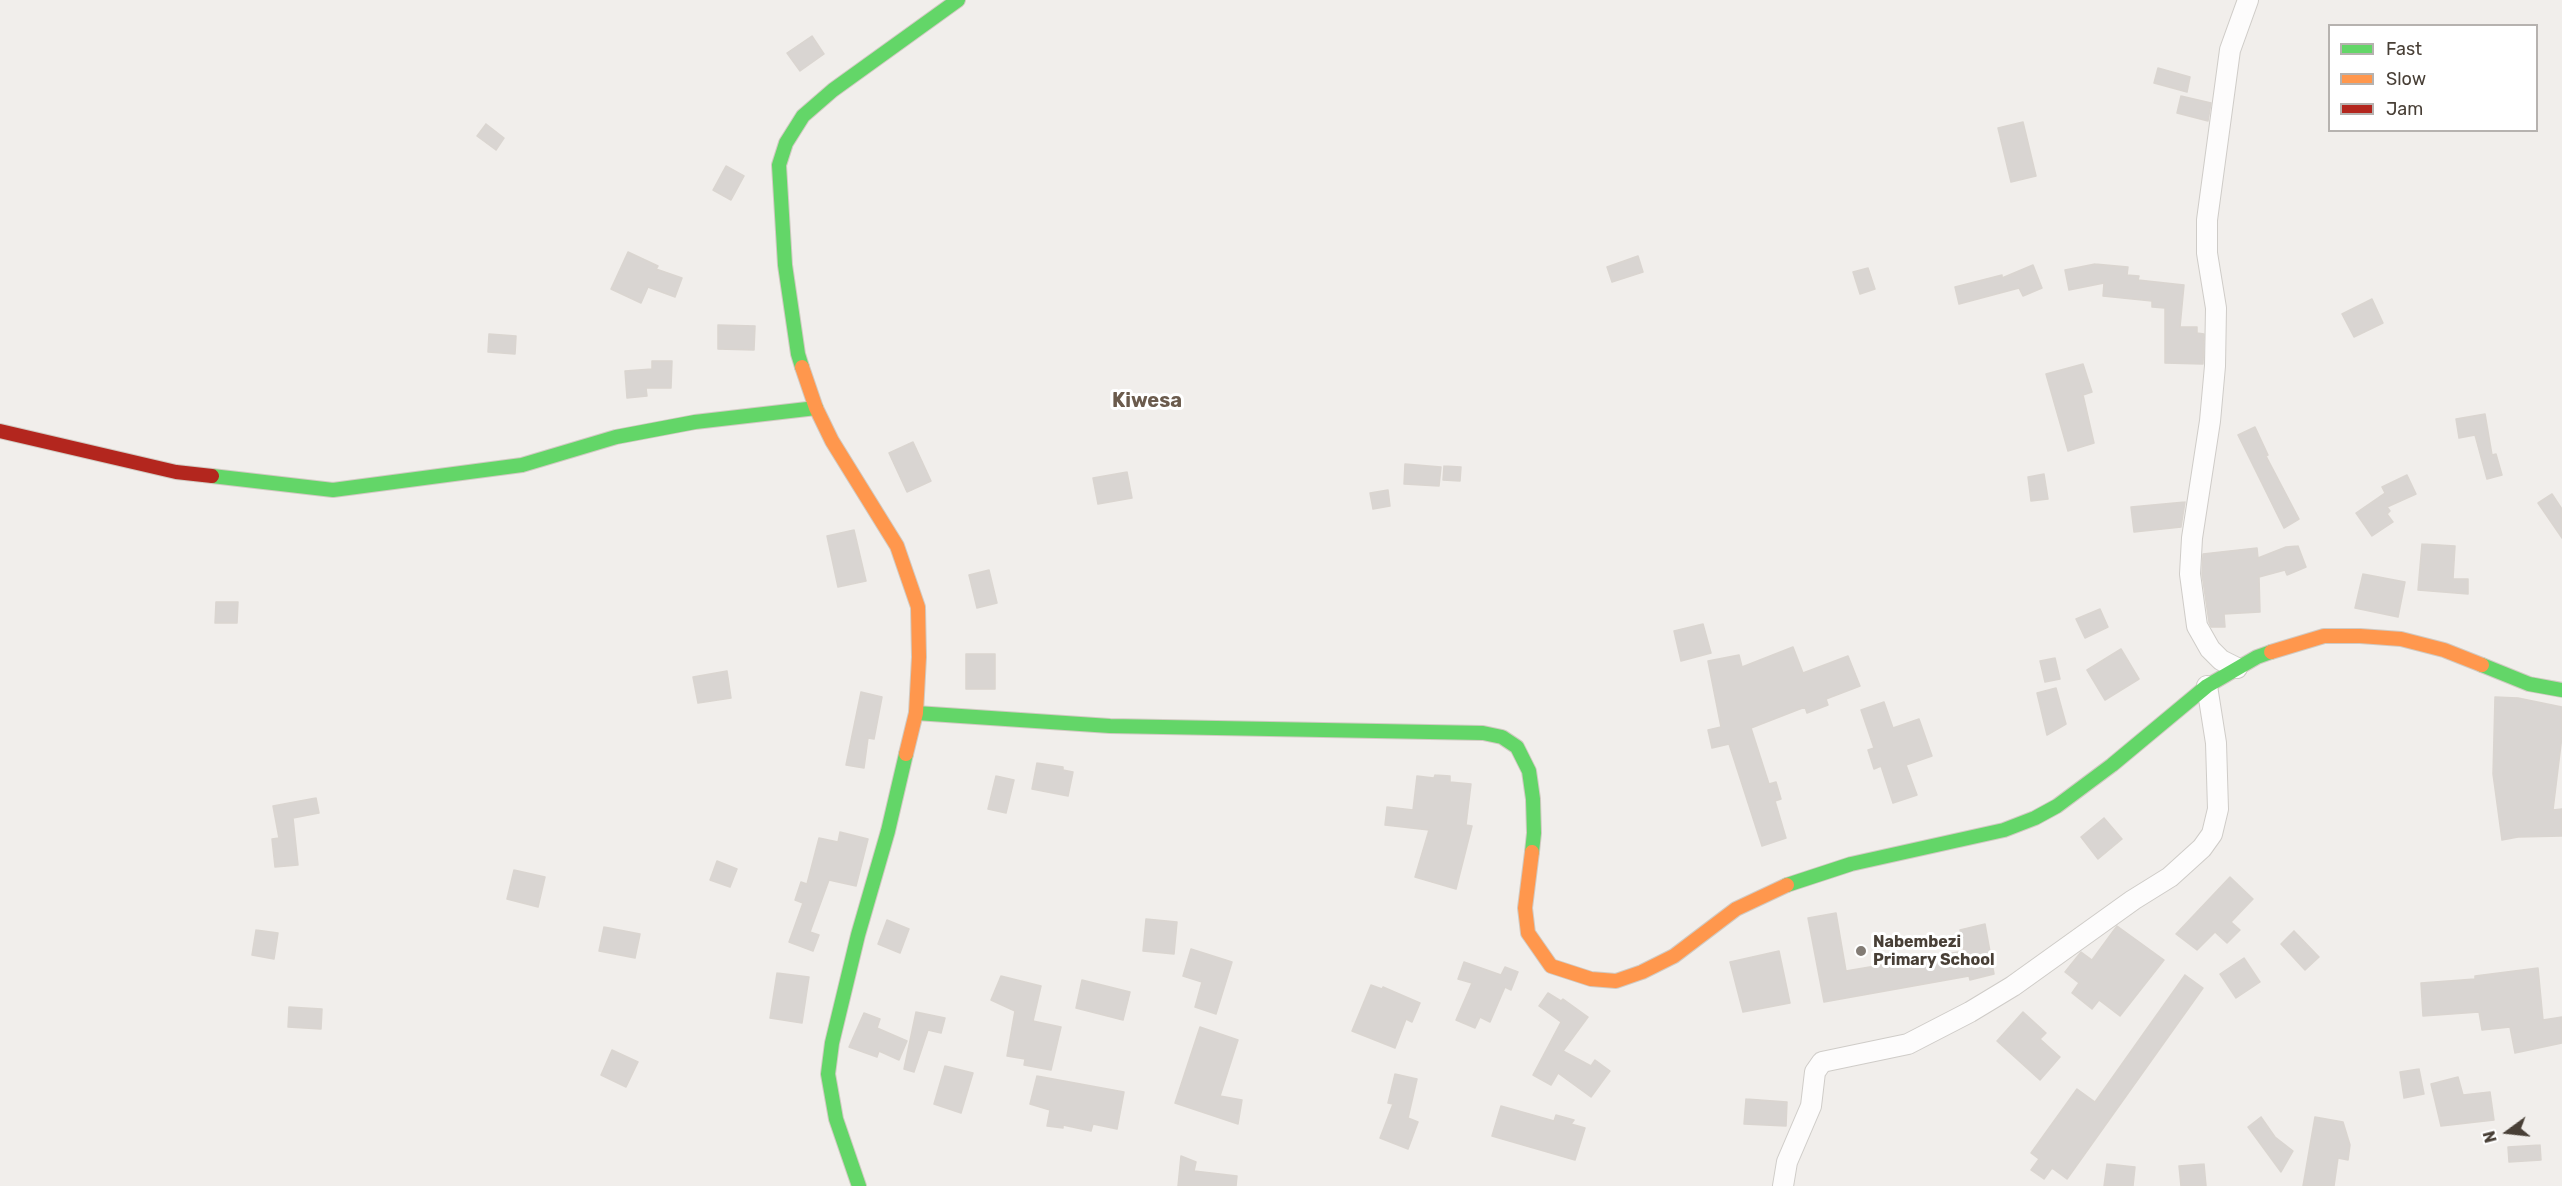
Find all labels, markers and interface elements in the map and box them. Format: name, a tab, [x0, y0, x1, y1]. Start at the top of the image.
legend	[2328, 24, 2538, 132]
text: Fast	[2386, 38, 2422, 60]
text: Slow	[2386, 68, 2426, 90]
text: Jam	[2386, 98, 2423, 120]
district label: Kiwesa	[1112, 389, 1182, 413]
place label: Nabembezi Primary School	[1873, 932, 1995, 970]
marker: Nabembezi Primary School	[1854, 944, 1868, 958]
north arrow	[2478, 1102, 2538, 1162]
text: N	[2479, 1129, 2501, 1145]

